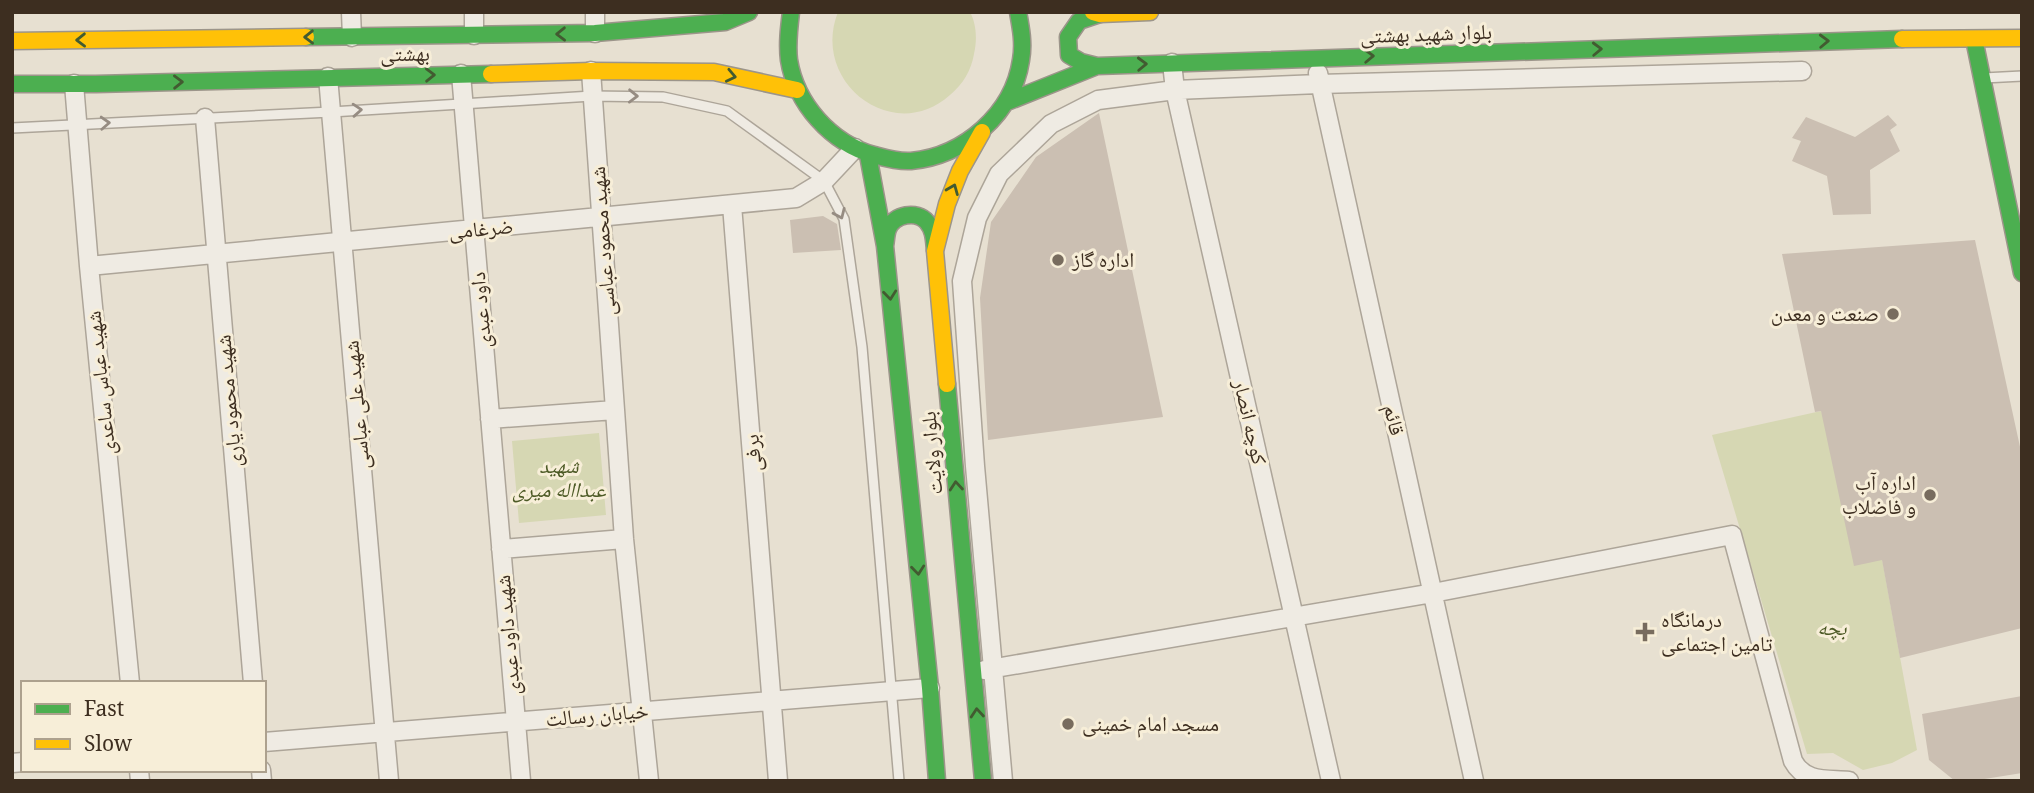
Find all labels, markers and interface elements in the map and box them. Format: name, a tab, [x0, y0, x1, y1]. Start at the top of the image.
street label: بلوار شهید بهشتی	[1359, 17, 1493, 56]
one-way arrow	[555, 26, 565, 42]
one-way arrow	[303, 29, 313, 45]
one-way arrow	[75, 32, 86, 48]
one-way arrow	[1819, 34, 1830, 49]
street label: بهشتی	[380, 39, 430, 74]
one-way arrow	[1592, 41, 1603, 56]
one-way arrow	[1364, 49, 1375, 64]
one-way arrow	[1137, 57, 1148, 72]
one-way arrow	[425, 67, 436, 82]
one-way arrow	[725, 68, 737, 82]
one-way arrow	[174, 74, 184, 90]
one-way arrow	[627, 89, 638, 104]
one-way arrow	[351, 103, 362, 118]
one-way arrow	[100, 116, 111, 131]
street label: شهید محمود عباسی	[583, 165, 628, 317]
one-way arrow	[944, 184, 958, 196]
one-way arrow	[832, 207, 846, 219]
street label: ضرغامی	[447, 211, 515, 252]
place label: اداره گاز	[1071, 245, 1134, 280]
marker: اداره گاز	[1050, 252, 1066, 268]
street label: داود عبدی	[463, 270, 504, 349]
one-way arrow	[883, 289, 898, 301]
place label: صنعت و معدن	[1771, 299, 1879, 334]
marker: صنعت و معدن	[1885, 306, 1901, 322]
street label: شهید عباس ساعدی	[79, 309, 128, 456]
street label: شهید محمود یاری	[208, 333, 255, 469]
street label: شهید علی عباسی	[336, 339, 383, 471]
street label: کوچه انصار	[1221, 375, 1274, 469]
street label: قائم	[1371, 402, 1412, 440]
street label: بلوار ولایت	[913, 410, 956, 496]
street label: برفی	[736, 433, 775, 473]
park label: شهید عبدااله میری	[512, 451, 606, 510]
place label: اداره آب و فاضلاب	[1842, 468, 1916, 527]
one-way arrow	[949, 480, 964, 492]
marker: اداره آب و فاضلاب	[1922, 487, 1938, 503]
one-way arrow	[910, 565, 925, 576]
street label: شهید داود عبدی	[488, 573, 533, 696]
place label: درمانگاه تامین اجتماعی	[1661, 605, 1773, 664]
park label: بچه	[1817, 613, 1847, 648]
marker: درمانگاه تامین اجتماعی	[1635, 622, 1655, 642]
legend	[21, 681, 266, 772]
text: Fast	[84, 694, 124, 729]
street label: خیابان رسالت	[544, 696, 650, 739]
one-way arrow	[970, 707, 985, 718]
place label: مسجد امام خمینی	[1082, 709, 1219, 744]
marker: مسجد امام خمینی	[1060, 716, 1076, 732]
text: Slow	[84, 729, 133, 764]

